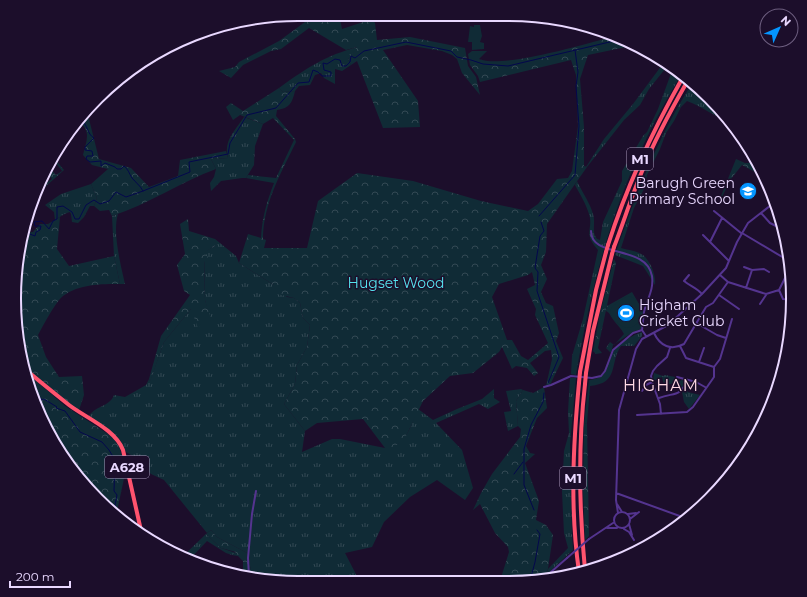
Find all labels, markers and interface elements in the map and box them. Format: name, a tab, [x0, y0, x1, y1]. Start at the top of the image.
north arrow	[759, 8, 799, 48]
text: N	[778, 13, 794, 29]
road number: M1	[627, 148, 653, 170]
place label: Barugh Green Primary School	[629, 174, 735, 208]
school or university icon: Barugh Green Primary School	[738, 181, 758, 201]
park label: Hugset Wood	[348, 274, 444, 292]
place label: Higham Cricket Club	[639, 296, 724, 330]
sports icon: Higham Cricket Club	[616, 303, 636, 323]
district label: HIGHAM	[623, 376, 699, 395]
road number: A628	[105, 456, 149, 478]
road number: M1	[560, 467, 586, 489]
scale bar	[10, 563, 70, 589]
text: 200 m	[16, 569, 55, 584]

